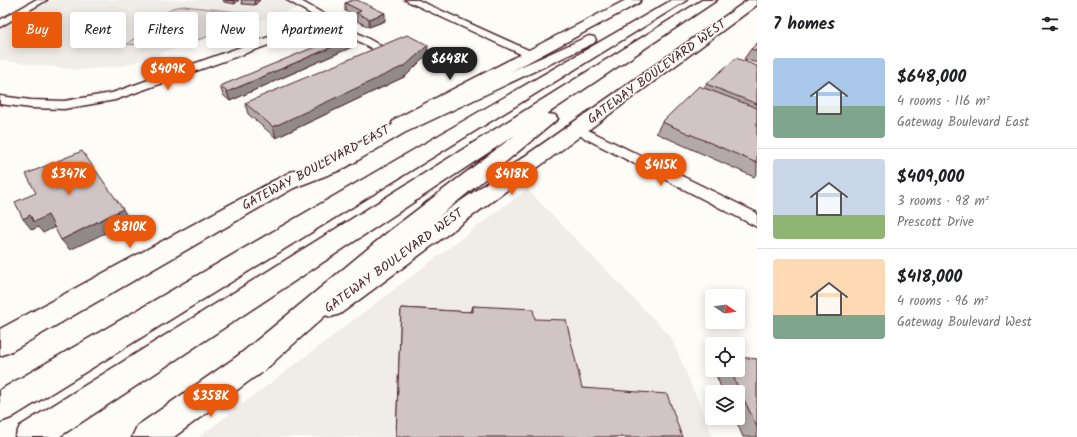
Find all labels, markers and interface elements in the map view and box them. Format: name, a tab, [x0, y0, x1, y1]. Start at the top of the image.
text: 7 homes	[773, 11, 835, 38]
chip: Buy	[12, 12, 62, 48]
chip: Rent	[70, 12, 126, 48]
chip: Filters	[134, 12, 198, 48]
chip: New	[206, 12, 259, 48]
chip: Apartment	[267, 12, 357, 48]
icon: filters	[1039, 13, 1061, 35]
street label: GATEWAY BOULEVARD WEST	[583, 14, 732, 130]
pin: $648K	[422, 47, 478, 81]
text: $648K	[431, 49, 469, 70]
pin: $409K	[140, 57, 196, 91]
text: $409K	[150, 59, 186, 80]
text: $648,000	[897, 64, 966, 91]
icon: home	[805, 74, 853, 122]
text: 4 rooms · 116 m²	[897, 91, 990, 112]
text: Gateway Boulevard East	[897, 112, 1029, 133]
street label: GATEWAY BOULEVARD EAST	[238, 119, 395, 216]
pin: $415K	[633, 153, 689, 187]
text: $415K	[644, 155, 678, 176]
pin: $347K	[41, 162, 97, 196]
pin: $418K	[484, 162, 540, 196]
text: $347K	[51, 164, 87, 185]
text: $418K	[495, 164, 529, 185]
text: $409,000	[897, 164, 964, 191]
icon: home	[805, 175, 853, 223]
text: 3 rooms · 98 m²	[897, 191, 989, 212]
street label: GATEWAY BOULEVARD WEST	[320, 203, 469, 319]
text: Prescott Drive	[897, 212, 974, 233]
pin: $810K	[102, 215, 158, 249]
text: $810K	[113, 217, 147, 238]
text: $418,000	[897, 264, 962, 291]
icon: home	[805, 275, 853, 323]
north arrow	[705, 289, 745, 329]
map controls	[705, 289, 745, 425]
text: 4 rooms · 96 m²	[897, 291, 988, 312]
text: Gateway Boulevard West	[897, 312, 1032, 333]
button: locate	[705, 337, 745, 377]
pin: $358K	[183, 384, 239, 418]
button: layers	[705, 385, 745, 425]
text: $358K	[193, 386, 229, 407]

